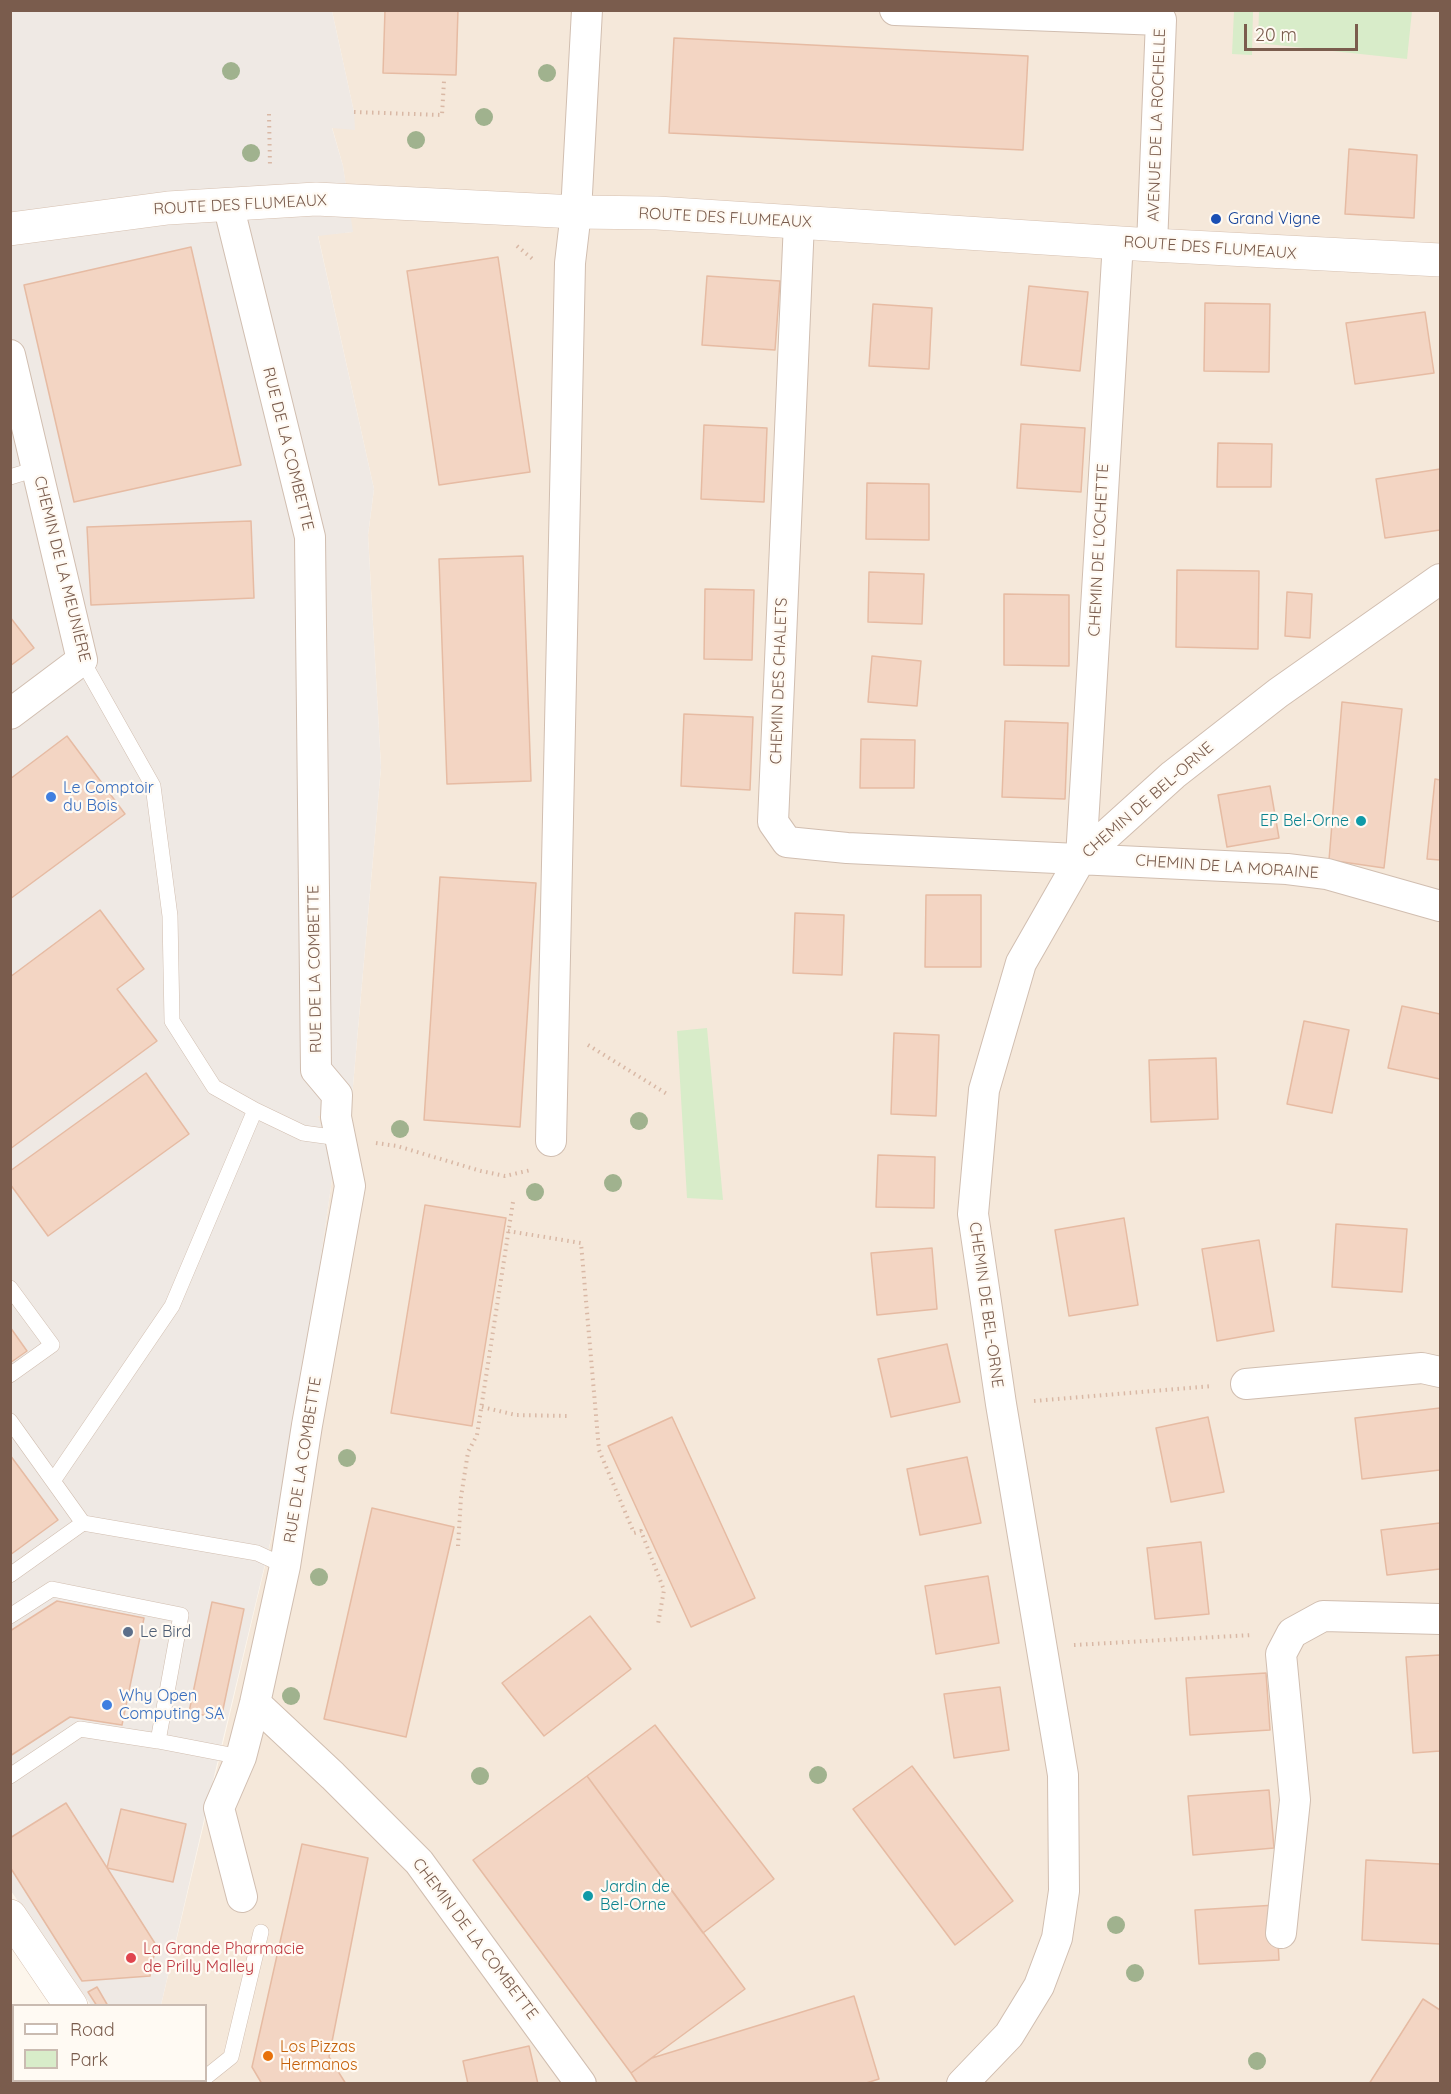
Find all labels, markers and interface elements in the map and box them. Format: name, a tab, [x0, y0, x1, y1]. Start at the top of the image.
scale bar	[1247, 12, 1361, 50]
text: 20 m	[1255, 23, 1297, 46]
street label: AVENUE DE LA ROCHELLE	[1144, 28, 1170, 222]
street label: ROUTE DES FLUMEAUX	[153, 191, 327, 219]
street label: ROUTE DES FLUMEAUX	[638, 204, 812, 232]
place label: Grand Vigne	[1228, 209, 1320, 229]
marker: Grand Vigne	[1209, 212, 1223, 226]
street label: ROUTE DES FLUMEAUX	[1123, 232, 1297, 264]
street label: RUE DE LA COMBETTE	[258, 365, 318, 533]
street label: CHEMIN DE L'OCHETTE	[1085, 463, 1113, 637]
street label: CHEMIN DE LA MEUNIÈRE	[30, 474, 94, 664]
street label: CHEMIN DES CHALETS	[766, 597, 792, 765]
street label: CHEMIN DE BEL-ORNE	[1079, 738, 1217, 862]
place label: Le Comptoir du Bois	[63, 778, 154, 816]
marker: Le Comptoir du Bois	[44, 790, 58, 804]
place label: EP Bel-Orne	[1260, 811, 1349, 831]
marker: EP Bel-Orne	[1354, 814, 1368, 828]
street label: CHEMIN DE LA MORAINE	[1135, 851, 1319, 883]
street label: RUE DE LA COMBETTE	[304, 885, 326, 1053]
street label: CHEMIN DE BEL-ORNE	[965, 1221, 1007, 1389]
street label: RUE DE LA COMBETTE	[280, 1376, 326, 1544]
place label: Le Bird	[140, 1622, 191, 1642]
marker: Le Bird	[121, 1625, 135, 1639]
place label: Why Open Computing SA	[119, 1686, 224, 1724]
marker: Why Open Computing SA	[100, 1698, 114, 1712]
street label: CHEMIN DE LA COMBETTE	[408, 1855, 542, 2023]
place label: Jardin de Bel-Orne	[600, 1877, 670, 1915]
marker: Jardin de Bel-Orne	[581, 1889, 595, 1903]
place label: La Grande Pharmacie de Prilly Malley	[143, 1939, 304, 1977]
marker: La Grande Pharmacie de Prilly Malley	[124, 1951, 138, 1965]
legend	[12, 2004, 207, 2082]
text: Road	[70, 2018, 115, 2041]
place label: Los Pizzas Hermanos	[280, 2037, 357, 2075]
text: Park	[70, 2048, 108, 2071]
marker: Los Pizzas Hermanos	[261, 2049, 275, 2063]

